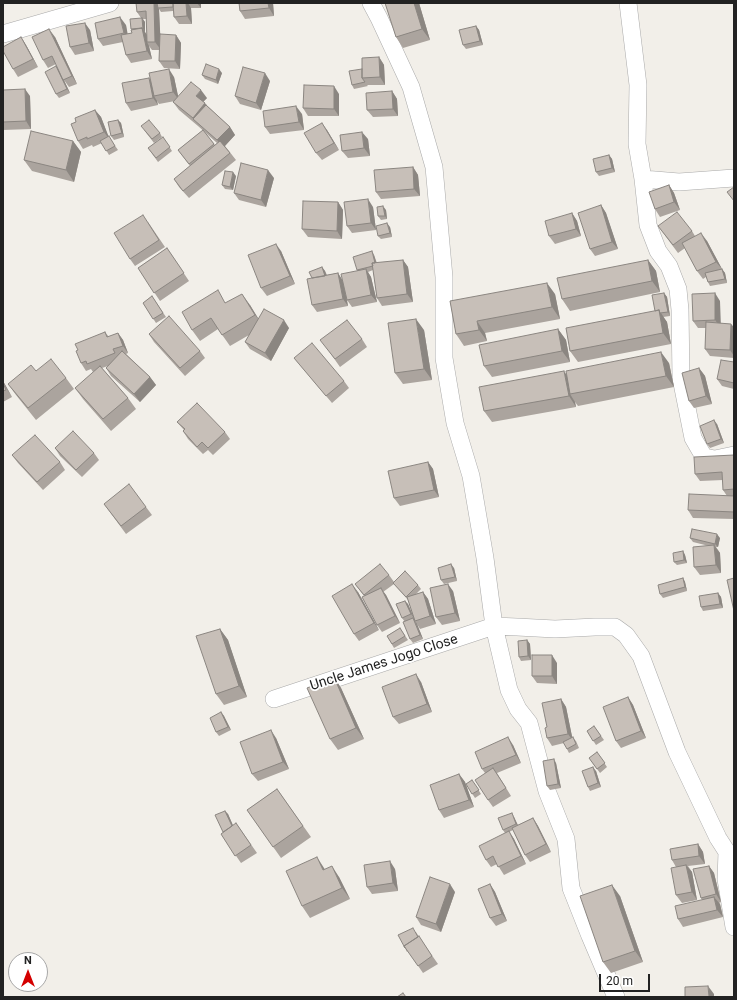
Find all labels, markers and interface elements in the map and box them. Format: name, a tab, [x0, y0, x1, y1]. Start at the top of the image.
street label: Uncle James Jogo Close	[308, 631, 460, 695]
north arrow	[8, 952, 48, 992]
text: N	[24, 954, 32, 967]
scale bar	[601, 966, 652, 992]
text: 20 m	[606, 974, 633, 988]

